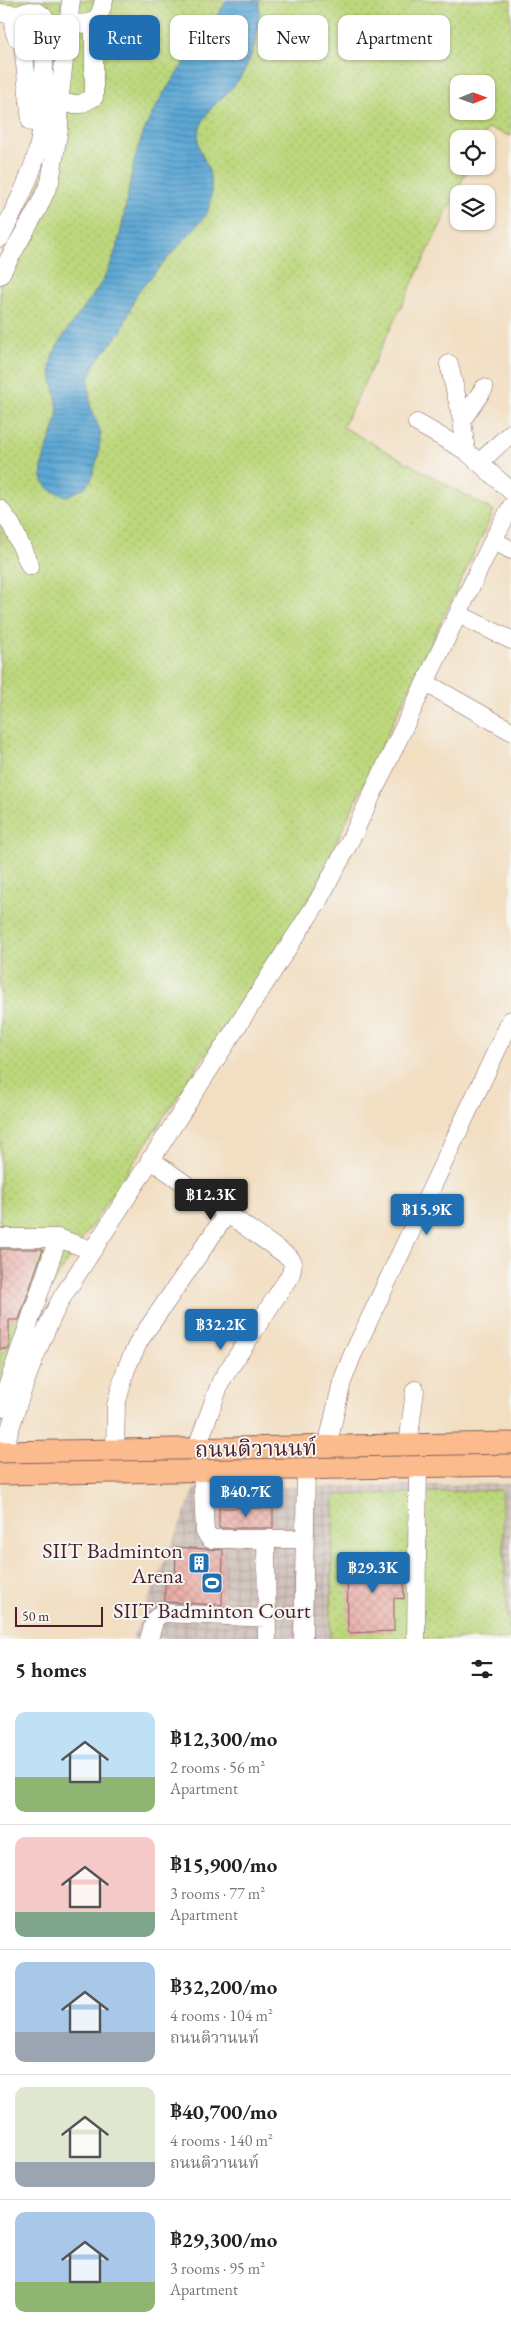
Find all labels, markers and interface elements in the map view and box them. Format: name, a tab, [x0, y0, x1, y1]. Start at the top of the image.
chip: Buy	[15, 15, 79, 60]
chip: Rent	[89, 15, 160, 60]
chip: Filters	[170, 15, 248, 60]
chip: New	[258, 15, 328, 60]
chip: Apartment	[338, 15, 450, 60]
north arrow	[450, 75, 495, 120]
map controls	[450, 75, 495, 230]
button: locate	[450, 130, 495, 175]
button: layers	[450, 185, 495, 230]
pin: ฿12.3K	[170, 1178, 252, 1221]
text: ฿12.3K	[186, 1184, 236, 1205]
pin: ฿15.9K	[386, 1194, 468, 1236]
text: ฿15.9K	[402, 1199, 452, 1220]
pin: ฿32.2K	[180, 1308, 262, 1351]
text: ฿32.2K	[196, 1314, 246, 1335]
street label: ถนนติวานนท์	[195, 1433, 317, 1464]
pin: ฿40.7K	[205, 1476, 287, 1518]
text: ฿40.7K	[221, 1481, 271, 1502]
place label: SIIT Badminton Arena	[42, 1536, 183, 1590]
building icon: SIIT Badminton Arena	[187, 1551, 211, 1575]
pin: ฿29.3K	[332, 1552, 414, 1594]
text: ฿29.3K	[348, 1557, 398, 1578]
sports icon: SIIT Badminton Court	[200, 1571, 224, 1595]
place label: SIIT Badminton Court	[113, 1596, 311, 1625]
scale bar	[15, 1604, 102, 1627]
text: 50 m	[22, 1607, 49, 1625]
icon: filters	[468, 1655, 496, 1683]
text: 5 homes	[15, 1656, 87, 1683]
text: ฿12,300/mo	[170, 1725, 277, 1752]
icon: home	[55, 1732, 115, 1792]
text: 2 rooms · 56 m²	[170, 1757, 265, 1778]
text: Apartment	[170, 1778, 238, 1799]
text: ฿15,900/mo	[170, 1851, 277, 1878]
icon: home	[55, 1857, 115, 1917]
text: 3 rooms · 77 m²	[170, 1883, 265, 1904]
text: Apartment	[170, 1904, 238, 1925]
text: ฿32,200/mo	[170, 1973, 277, 2000]
icon: home	[55, 1982, 115, 2042]
text: 4 rooms · 104 m²	[170, 2005, 273, 2026]
text: ถนนติวานนท์	[170, 2027, 259, 2048]
text: ฿40,700/mo	[170, 2098, 277, 2125]
icon: home	[55, 2107, 115, 2167]
text: 4 rooms · 140 m²	[170, 2130, 273, 2151]
text: ถนนติวานนท์	[170, 2152, 259, 2173]
text: ฿29,300/mo	[170, 2226, 277, 2253]
icon: home	[55, 2232, 115, 2292]
text: 3 rooms · 95 m²	[170, 2258, 265, 2279]
text: Apartment	[170, 2279, 238, 2300]

